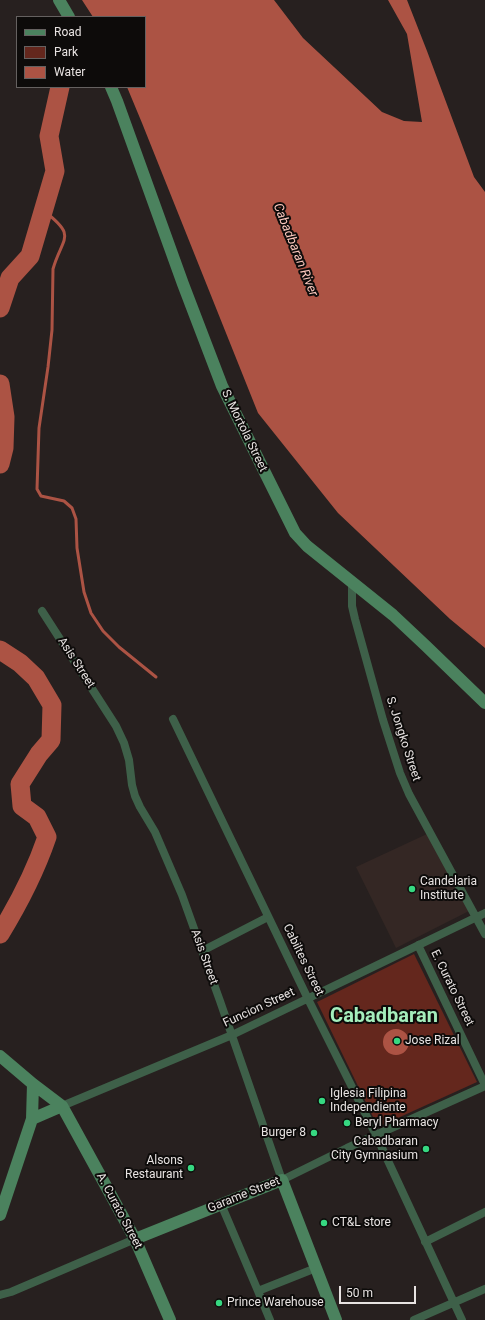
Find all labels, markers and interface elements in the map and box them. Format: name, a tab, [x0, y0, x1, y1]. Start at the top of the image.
legend	[16, 16, 146, 88]
text: Road	[54, 25, 82, 39]
text: Park	[54, 45, 78, 59]
text: Water	[54, 65, 85, 79]
water label: Cabadbaran River	[269, 201, 321, 299]
street label: S. Mortola Street	[218, 388, 270, 474]
street label: Asis Street	[54, 635, 98, 691]
street label: S. Jongko Street	[383, 695, 423, 783]
place label: Candelaria Institute	[420, 875, 477, 903]
marker: Candelaria Institute	[407, 884, 417, 894]
street label: Cabiltes Street	[279, 922, 327, 998]
street label: Asis Street	[187, 927, 221, 987]
street label: E. Curato Street	[427, 948, 477, 1028]
street label: Funcion Street	[221, 985, 297, 1031]
district label: Cabadbaran	[330, 1005, 438, 1029]
place label: Jose Rizal	[405, 1034, 460, 1048]
marker: Jose Rizal	[392, 1036, 402, 1046]
place label: Iglesia Filipina Independiente	[330, 1087, 406, 1115]
marker: Iglesia Filipina Independiente	[317, 1096, 327, 1106]
place label: Beryl Pharmacy	[355, 1116, 438, 1130]
marker: Beryl Pharmacy	[342, 1118, 352, 1128]
place label: Burger 8	[261, 1126, 306, 1140]
marker: Burger 8	[309, 1128, 319, 1138]
place label: Cabadbaran City Gymnasium	[331, 1135, 418, 1163]
marker: Cabadbaran City Gymnasium	[421, 1144, 431, 1154]
place label: Alsons Restaurant	[125, 1154, 183, 1182]
marker: Alsons Restaurant	[186, 1163, 196, 1173]
street label: A. Curato Street	[93, 1171, 145, 1251]
street label: Garame Street	[206, 1174, 282, 1216]
place label: CT&L store	[332, 1216, 391, 1230]
marker: CT&L store	[319, 1218, 329, 1228]
scale bar	[341, 1278, 418, 1304]
text: 50 m	[346, 1286, 373, 1300]
place label: Prince Warehouse	[227, 1296, 324, 1310]
marker: Prince Warehouse	[214, 1298, 224, 1308]

